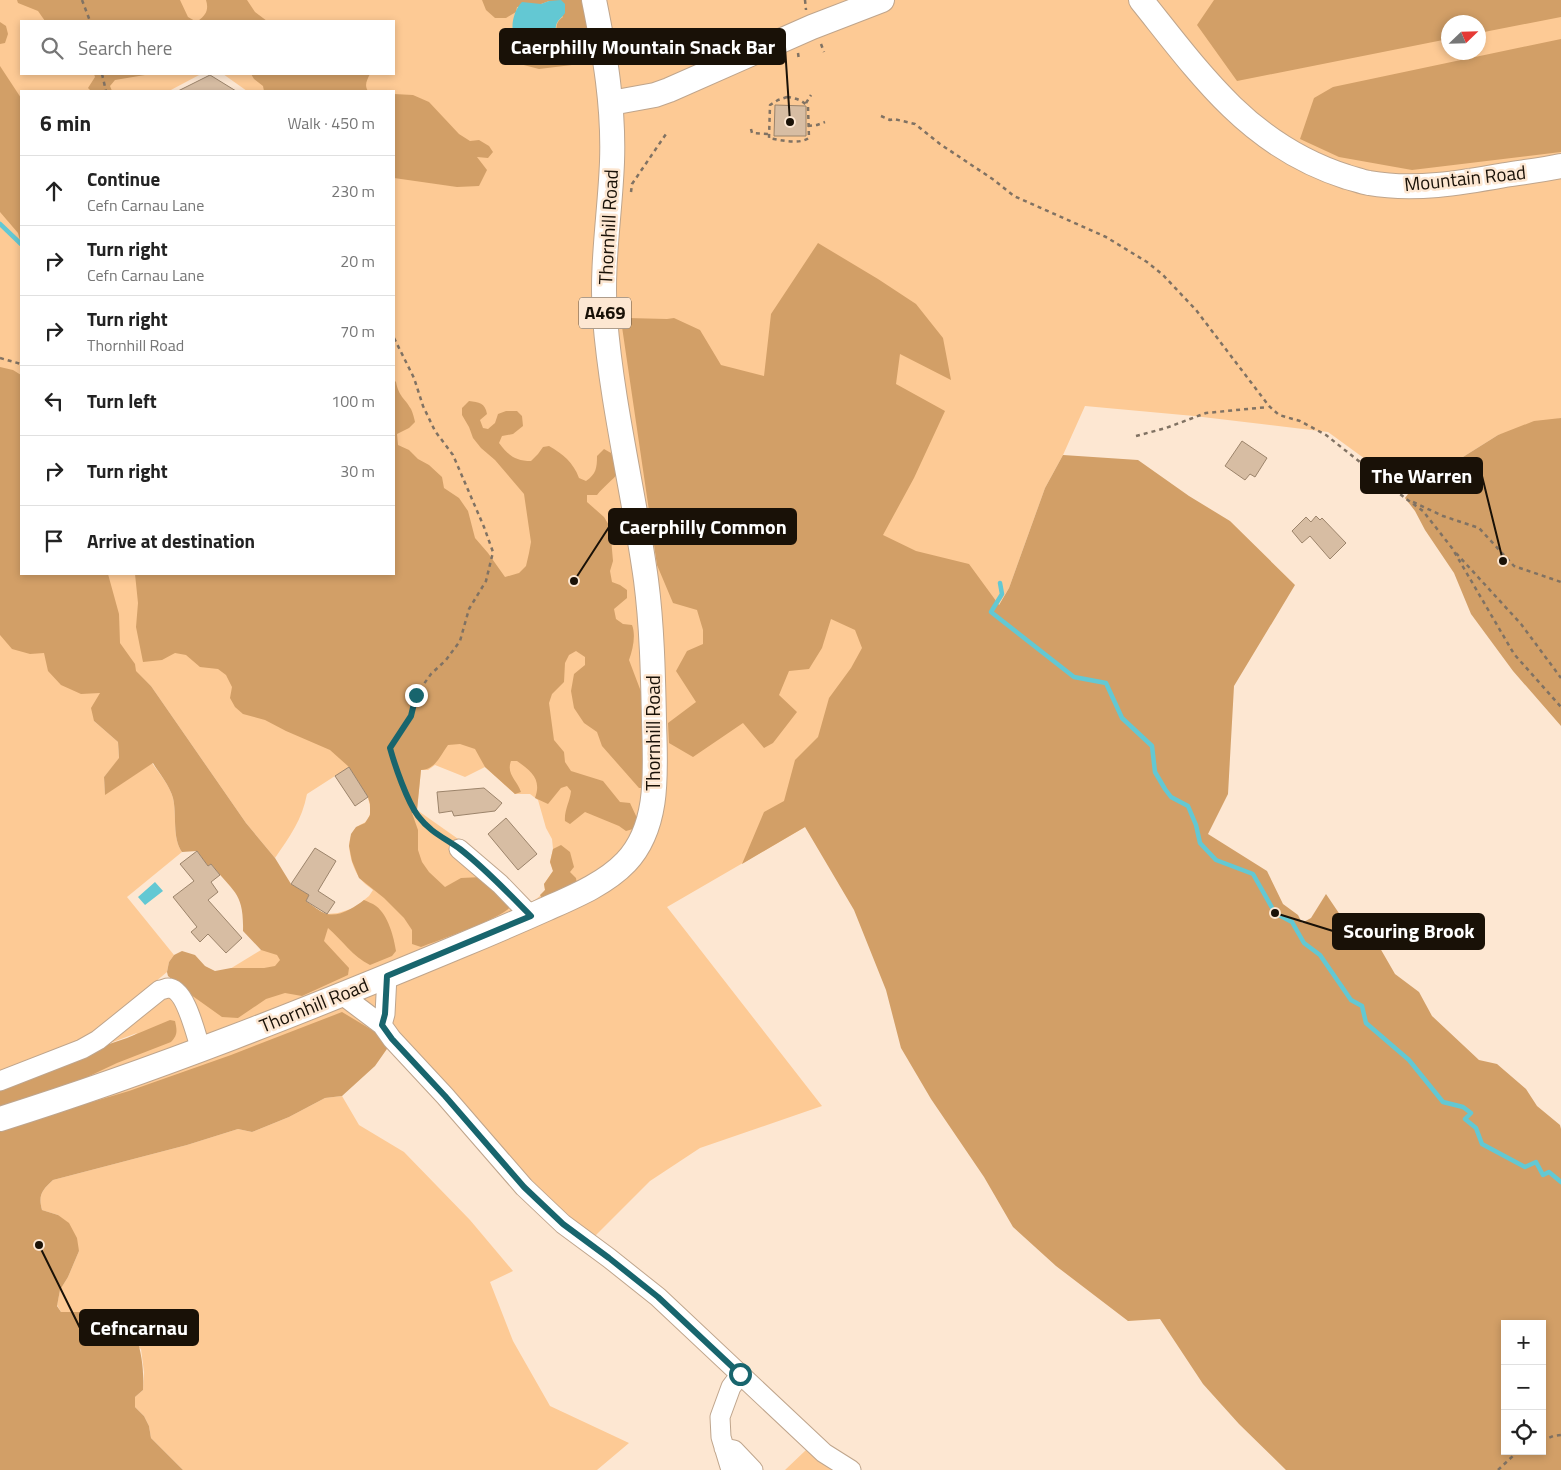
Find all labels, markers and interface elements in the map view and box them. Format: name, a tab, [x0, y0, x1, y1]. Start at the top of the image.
north arrow	[1441, 15, 1486, 60]
search box	[20, 20, 395, 75]
callout: Caerphilly Mountain Snack Bar	[500, 29, 785, 64]
text: Caerphilly Mountain Snack Bar	[511, 31, 776, 62]
text: Search here	[78, 33, 172, 62]
icon: search	[38, 34, 66, 62]
text: 6 min	[40, 107, 91, 139]
text: Walk · 450 m	[287, 111, 375, 135]
street label: Mountain Road	[1403, 157, 1527, 198]
text: Continue	[87, 164, 160, 193]
street label: Thornhill Road	[590, 169, 625, 285]
icon: ahead	[40, 177, 68, 205]
text: 230 m	[331, 179, 375, 203]
text: Cefn Carnau Lane	[87, 193, 204, 217]
text: Turn right	[87, 234, 168, 263]
icon: right	[40, 247, 68, 275]
text: 20 m	[340, 249, 375, 273]
text: Cefn Carnau Lane	[87, 263, 204, 287]
road number: A469	[579, 298, 631, 328]
text: Turn right	[87, 304, 168, 333]
icon: right	[40, 317, 68, 345]
text: 70 m	[340, 319, 375, 343]
text: Thornhill Road	[87, 333, 184, 357]
text: Turn left	[87, 386, 157, 415]
icon: left	[40, 387, 68, 415]
text: 100 m	[331, 389, 375, 413]
text: Turn right	[87, 456, 168, 485]
icon: right	[40, 457, 68, 485]
callout: The Warren	[1361, 458, 1482, 493]
text: 30 m	[340, 459, 375, 483]
text: The Warren	[1372, 460, 1472, 491]
callout: Caerphilly Common	[609, 509, 796, 544]
text: Caerphilly Common	[619, 511, 787, 542]
text: Arrive at destination	[87, 526, 255, 555]
icon: arrive	[40, 527, 68, 555]
street label: Thornhill Road	[638, 675, 667, 791]
route end	[405, 684, 428, 707]
callout: Scouring Brook	[1333, 914, 1484, 949]
text: Scouring Brook	[1343, 915, 1475, 946]
street label: Thornhill Road	[255, 969, 373, 1040]
callout: Cefncarnau	[80, 1310, 198, 1345]
text: Cefncarnau	[90, 1312, 188, 1343]
map controls	[1501, 1320, 1546, 1455]
button: +	[1501, 1320, 1546, 1365]
route start	[729, 1363, 752, 1386]
button: −	[1501, 1365, 1546, 1410]
button: locate	[1501, 1410, 1546, 1455]

